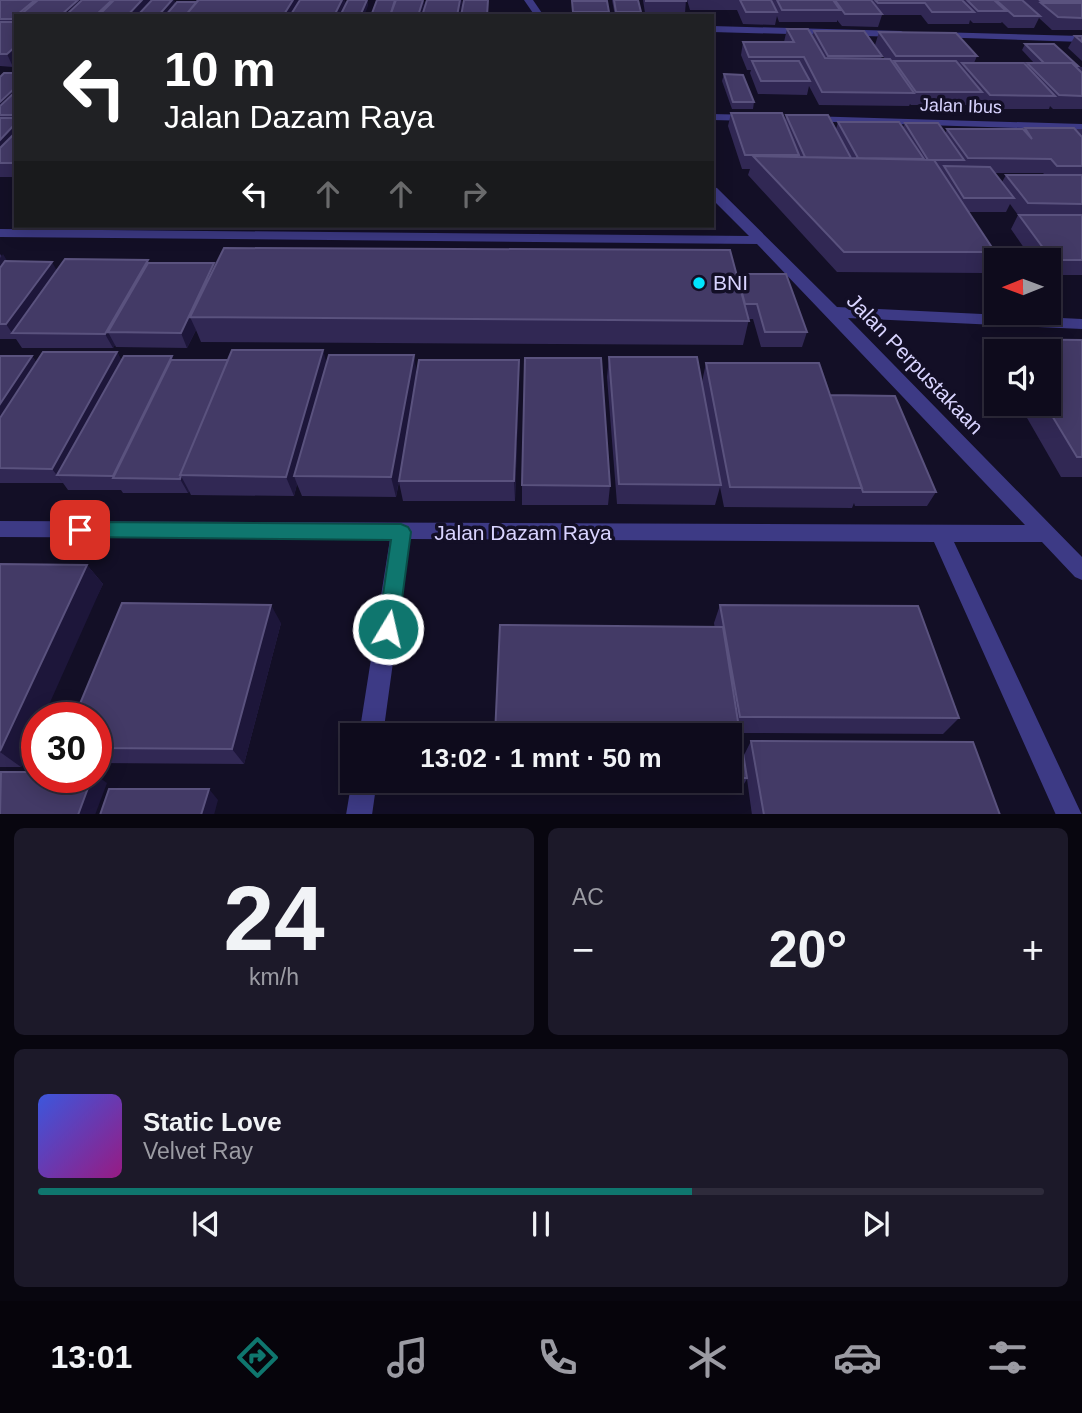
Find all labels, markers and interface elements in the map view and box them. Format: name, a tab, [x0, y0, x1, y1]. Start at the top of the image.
icon: left	[49, 42, 140, 133]
text: 10 m	[164, 42, 276, 96]
street label: Jalan Ibus	[920, 95, 1002, 117]
text: Jalan Dazam Raya	[164, 99, 434, 135]
icon: left	[236, 175, 274, 213]
icon: ahead	[309, 175, 347, 213]
icon: ahead	[382, 175, 420, 213]
icon: right	[455, 175, 493, 213]
north arrow	[984, 248, 1060, 326]
map controls	[984, 248, 1061, 416]
place label: BNI	[713, 271, 748, 294]
marker: BNI	[691, 275, 707, 291]
street label: Jalan Perpustakaan	[843, 289, 988, 438]
button: sound	[984, 339, 1061, 416]
pin	[50, 500, 110, 560]
icon: arrive	[61, 511, 99, 549]
street label: Jalan Dazam Raya	[434, 521, 612, 544]
position arrow	[351, 592, 425, 666]
speed limit sign: 30	[21, 702, 112, 793]
text: 13:02 · 1 mnt · 50 m	[420, 743, 662, 773]
text: 24	[223, 868, 325, 969]
text: AC	[572, 884, 604, 910]
text: 20°	[769, 920, 847, 978]
text: −	[572, 929, 594, 971]
text: +	[1022, 929, 1044, 971]
text: km/h	[249, 964, 299, 990]
text: Static Love	[143, 1107, 282, 1137]
text: Velvet Ray	[143, 1138, 253, 1164]
icon: previous	[187, 1205, 225, 1243]
icon: pause	[522, 1205, 560, 1243]
icon: next	[857, 1205, 895, 1243]
icon: directions	[233, 1333, 282, 1382]
icon: music	[383, 1333, 432, 1382]
icon: phone	[533, 1333, 582, 1382]
icon: climate	[683, 1333, 732, 1382]
icon: car	[833, 1333, 882, 1382]
icon: filters	[983, 1333, 1032, 1382]
text: 13:01	[50, 1339, 132, 1375]

